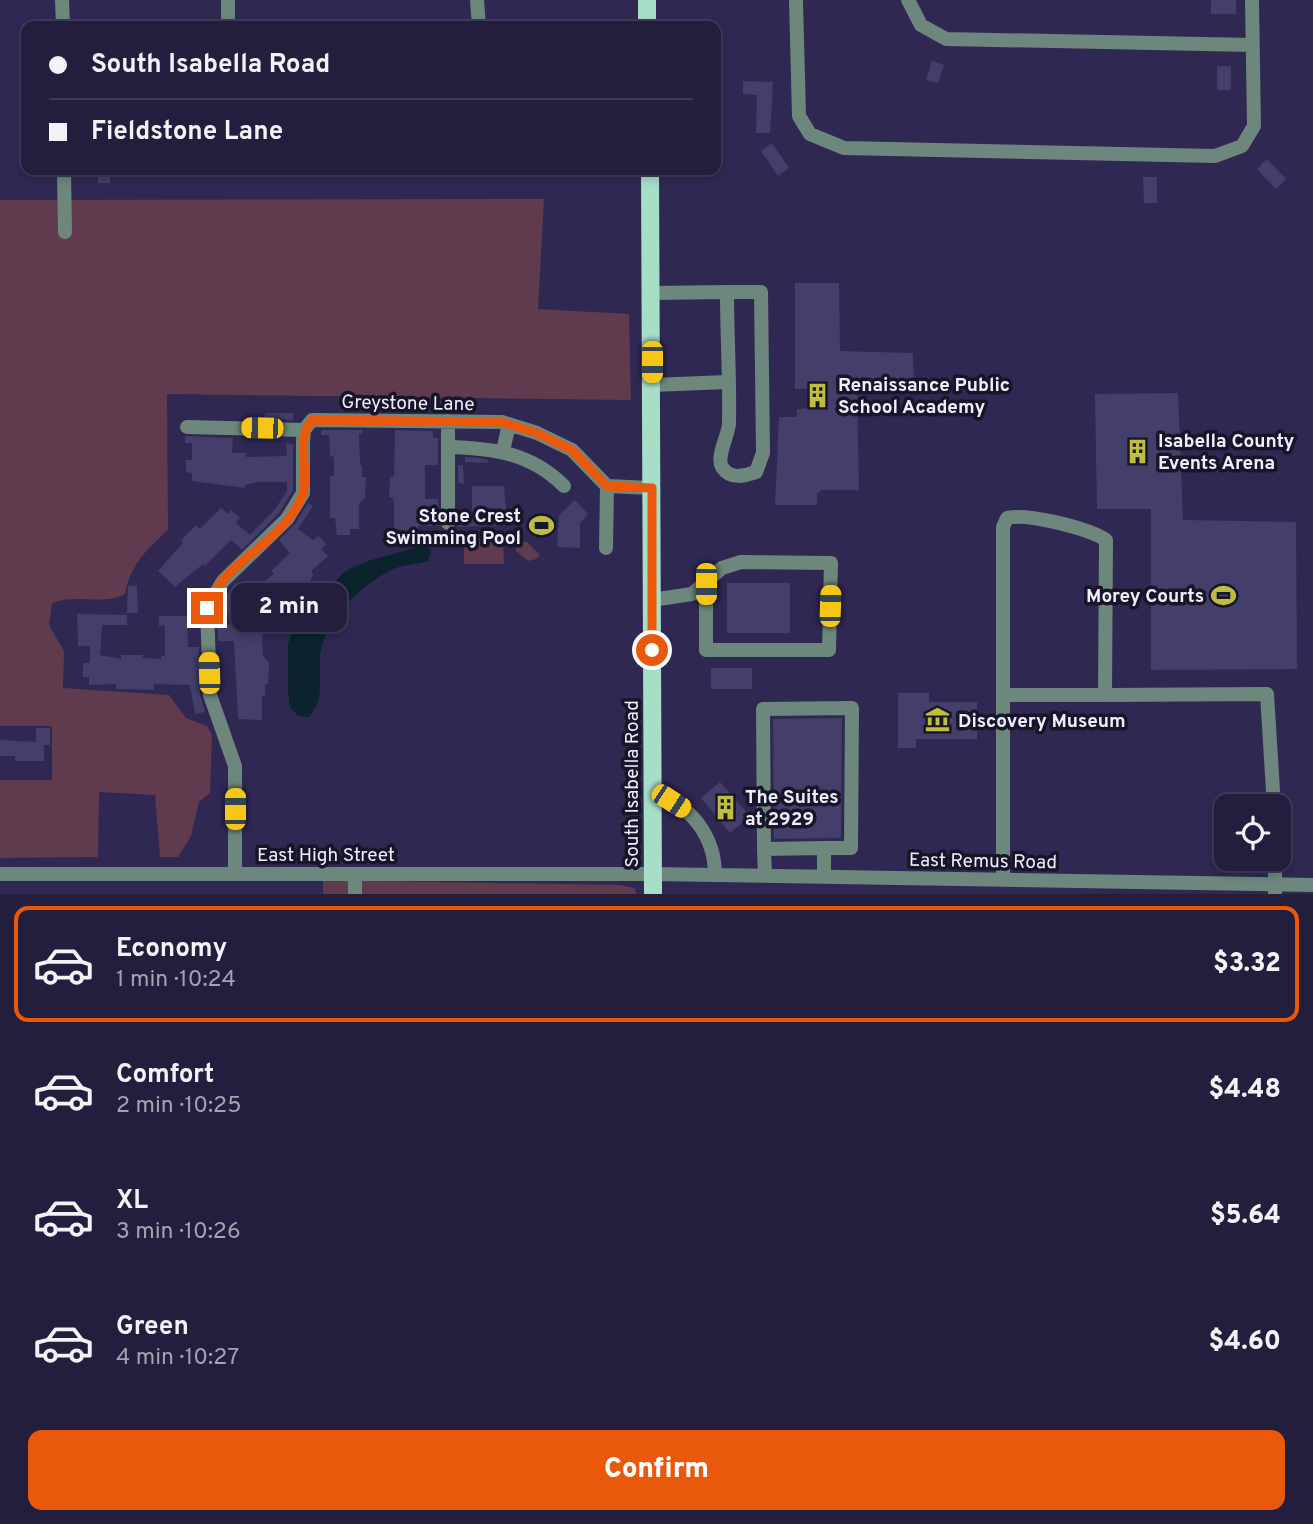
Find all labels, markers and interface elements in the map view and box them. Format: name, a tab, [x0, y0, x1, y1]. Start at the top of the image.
text: South Isabella Road	[91, 49, 330, 82]
text: Fieldstone Lane	[91, 116, 283, 149]
car	[642, 341, 663, 383]
place label: Renaissance Public School Academy	[838, 374, 1010, 420]
building icon: Renaissance Public School Academy	[804, 381, 832, 409]
street label: Greystone Lane	[341, 391, 475, 417]
car	[241, 417, 284, 439]
place label: Isabella County Events Arena	[1158, 430, 1295, 476]
building icon: Isabella County Events Arena	[1124, 437, 1152, 465]
place label: Stone Crest Swimming Pool	[386, 505, 521, 551]
sports icon: Stone Crest Swimming Pool	[527, 512, 555, 540]
car	[696, 563, 717, 605]
sports icon: Morey Courts	[1210, 581, 1238, 609]
callout: 2 min	[232, 584, 347, 632]
car	[819, 585, 842, 627]
place label: Morey Courts	[1086, 585, 1204, 609]
route end	[191, 592, 223, 624]
text: 2 min	[259, 593, 319, 622]
route start	[636, 634, 668, 666]
car	[198, 652, 221, 694]
street label: South Isabella Road	[621, 700, 645, 868]
museum icon: Discovery Museum	[924, 706, 952, 734]
place label: Discovery Museum	[958, 710, 1126, 734]
car	[648, 781, 695, 821]
place label: The Suites at 2929	[745, 786, 839, 832]
car	[225, 788, 246, 830]
building icon: The Suites at 2929	[711, 793, 739, 821]
map controls	[1214, 794, 1291, 871]
button: locate	[1214, 794, 1291, 871]
street label: East High Street	[257, 844, 395, 868]
street label: East Remus Road	[909, 849, 1057, 875]
icon: car	[32, 933, 95, 996]
text: Economy	[116, 933, 227, 966]
text: $3.32	[1213, 948, 1281, 981]
text: 1 min · 10:24	[116, 966, 236, 995]
icon: car	[32, 1059, 95, 1122]
text: Comfort	[116, 1059, 214, 1092]
text: $4.48	[1208, 1074, 1281, 1107]
text: 2 min · 10:25	[116, 1092, 241, 1121]
icon: car	[32, 1185, 95, 1248]
text: XL	[116, 1185, 148, 1218]
text: $5.64	[1210, 1200, 1281, 1233]
text: 3 min · 10:26	[116, 1218, 241, 1247]
icon: car	[32, 1311, 95, 1374]
text: Green	[116, 1311, 189, 1344]
text: $4.60	[1208, 1326, 1281, 1359]
text: 4 min · 10:27	[116, 1344, 239, 1373]
button: Confirm	[28, 1430, 1285, 1510]

